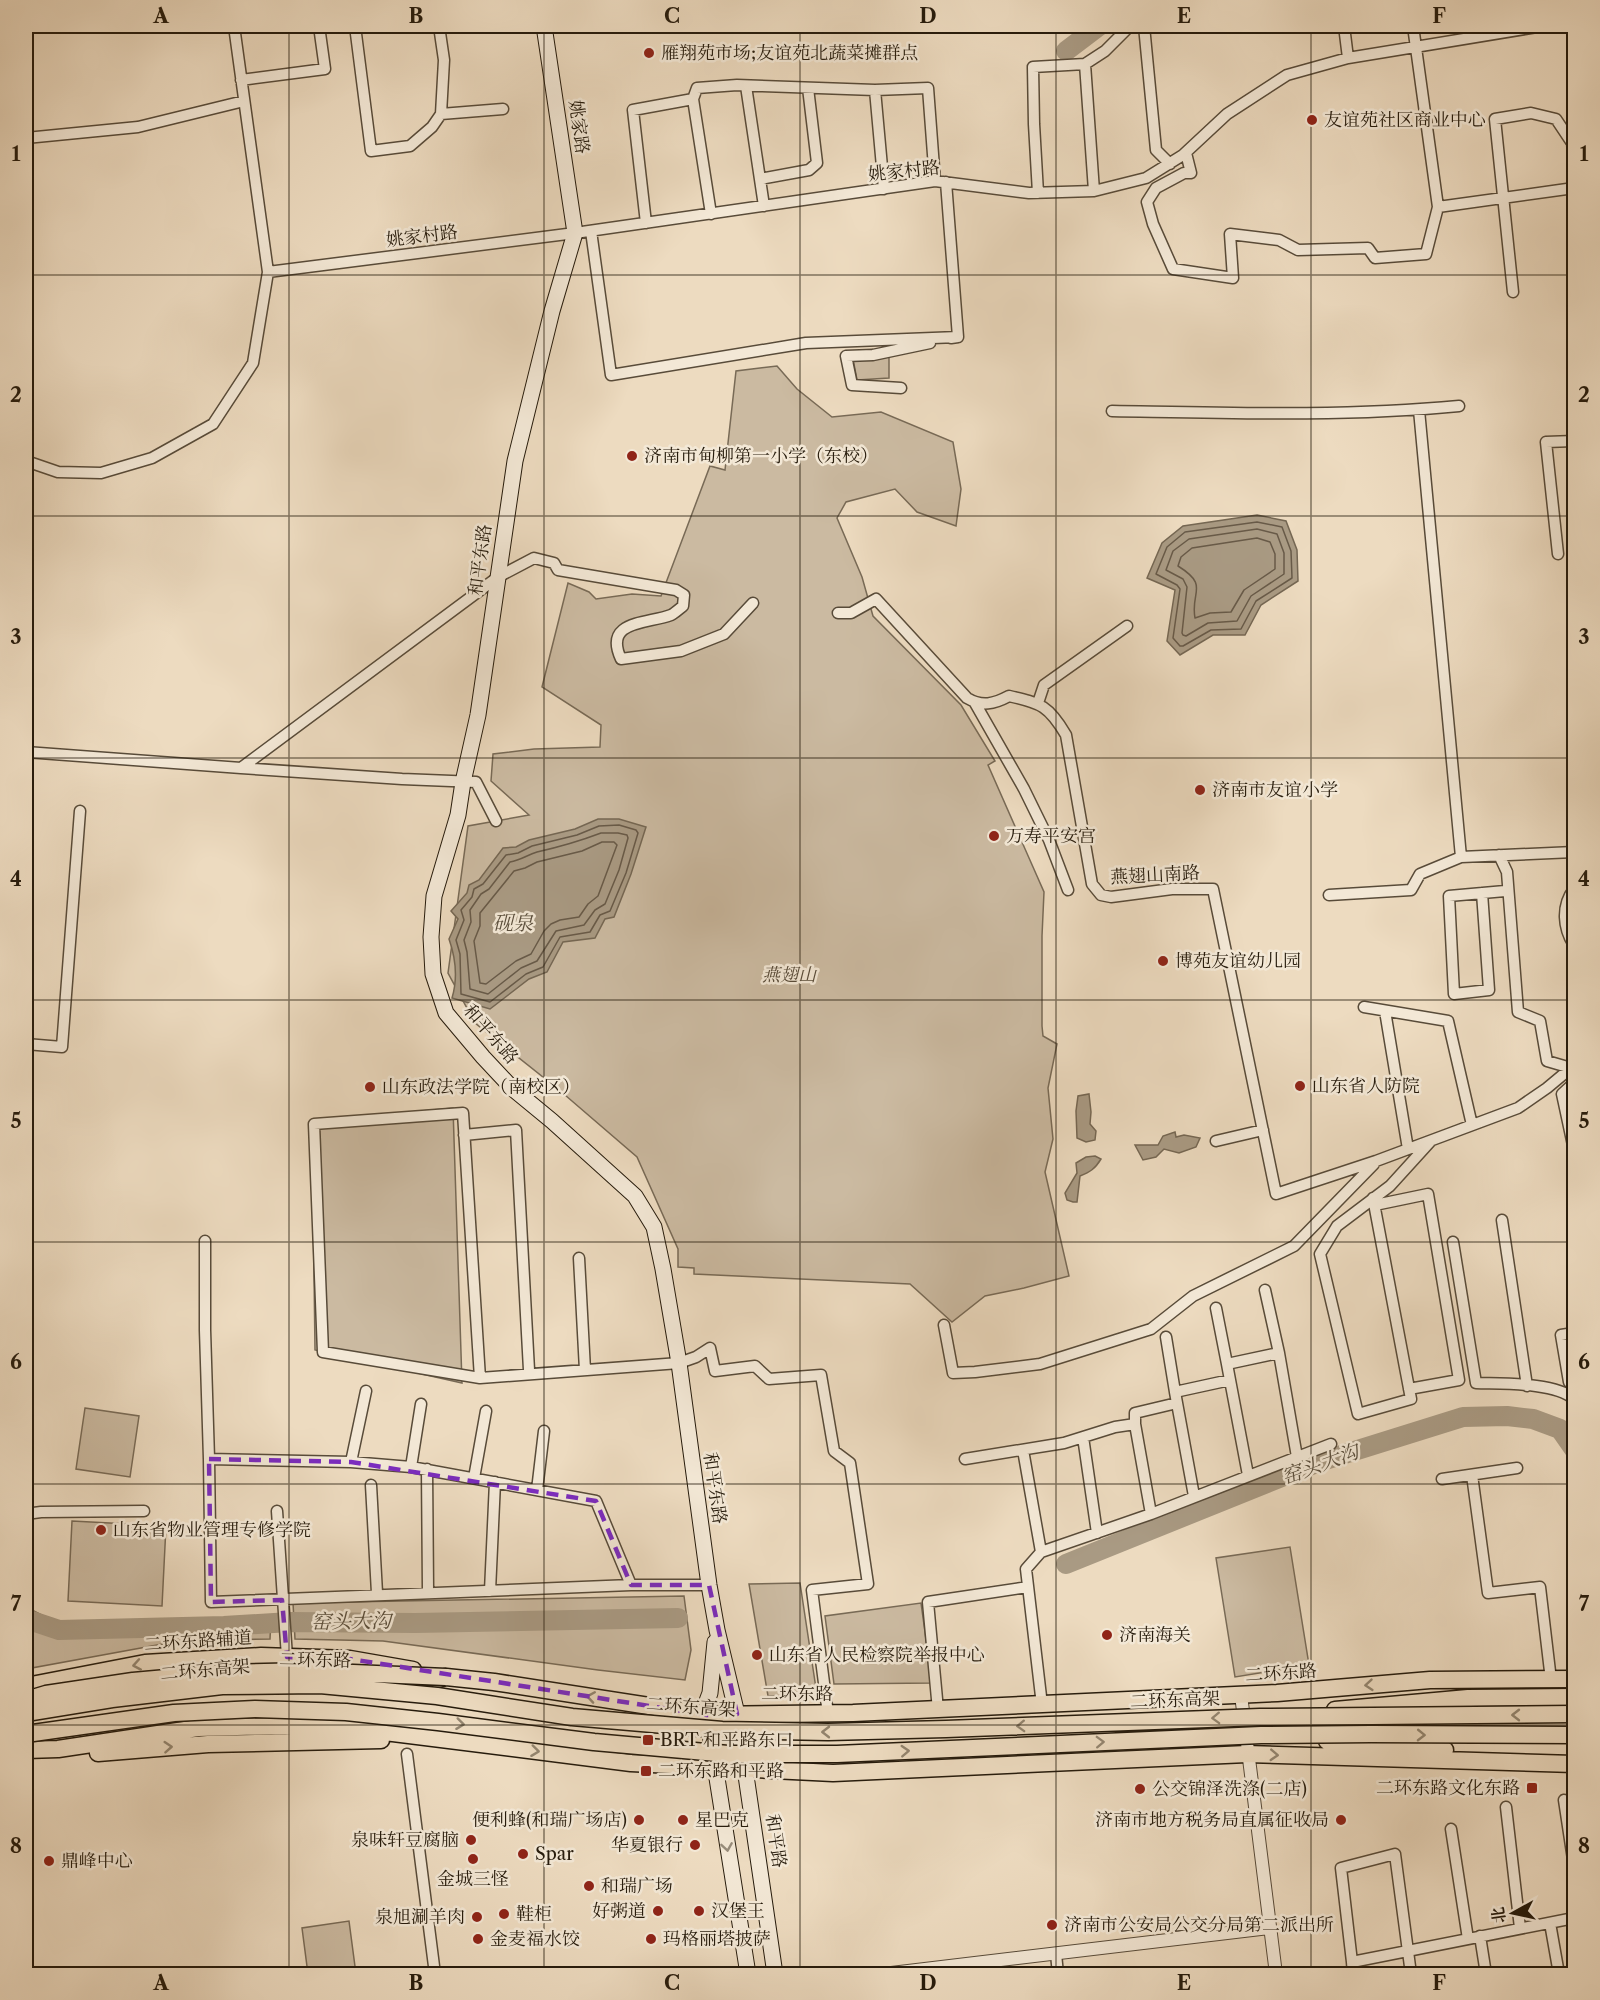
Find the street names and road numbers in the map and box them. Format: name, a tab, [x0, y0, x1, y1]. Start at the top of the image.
street label: 姚家路	[564, 99, 594, 155]
street label: 姚家村路	[867, 156, 941, 186]
street label: 姚家村路	[385, 221, 459, 251]
street label: 和平东路	[464, 523, 496, 597]
street label: 燕翅山南路	[1109, 862, 1201, 888]
street label: 和平东路	[459, 1000, 523, 1068]
street label: 和平东路	[699, 1451, 731, 1525]
street label: 二环东路辅道	[143, 1626, 253, 1656]
street label: 二环东路	[279, 1648, 351, 1672]
street label: 二环东高架	[159, 1655, 251, 1685]
street label: 二环东路	[1244, 1660, 1318, 1686]
street label: 二环东路	[761, 1683, 833, 1705]
street label: 二环东高架	[1130, 1687, 1220, 1713]
street label: 二环东高架	[645, 1693, 737, 1721]
street label: 和平路	[761, 1813, 791, 1869]

